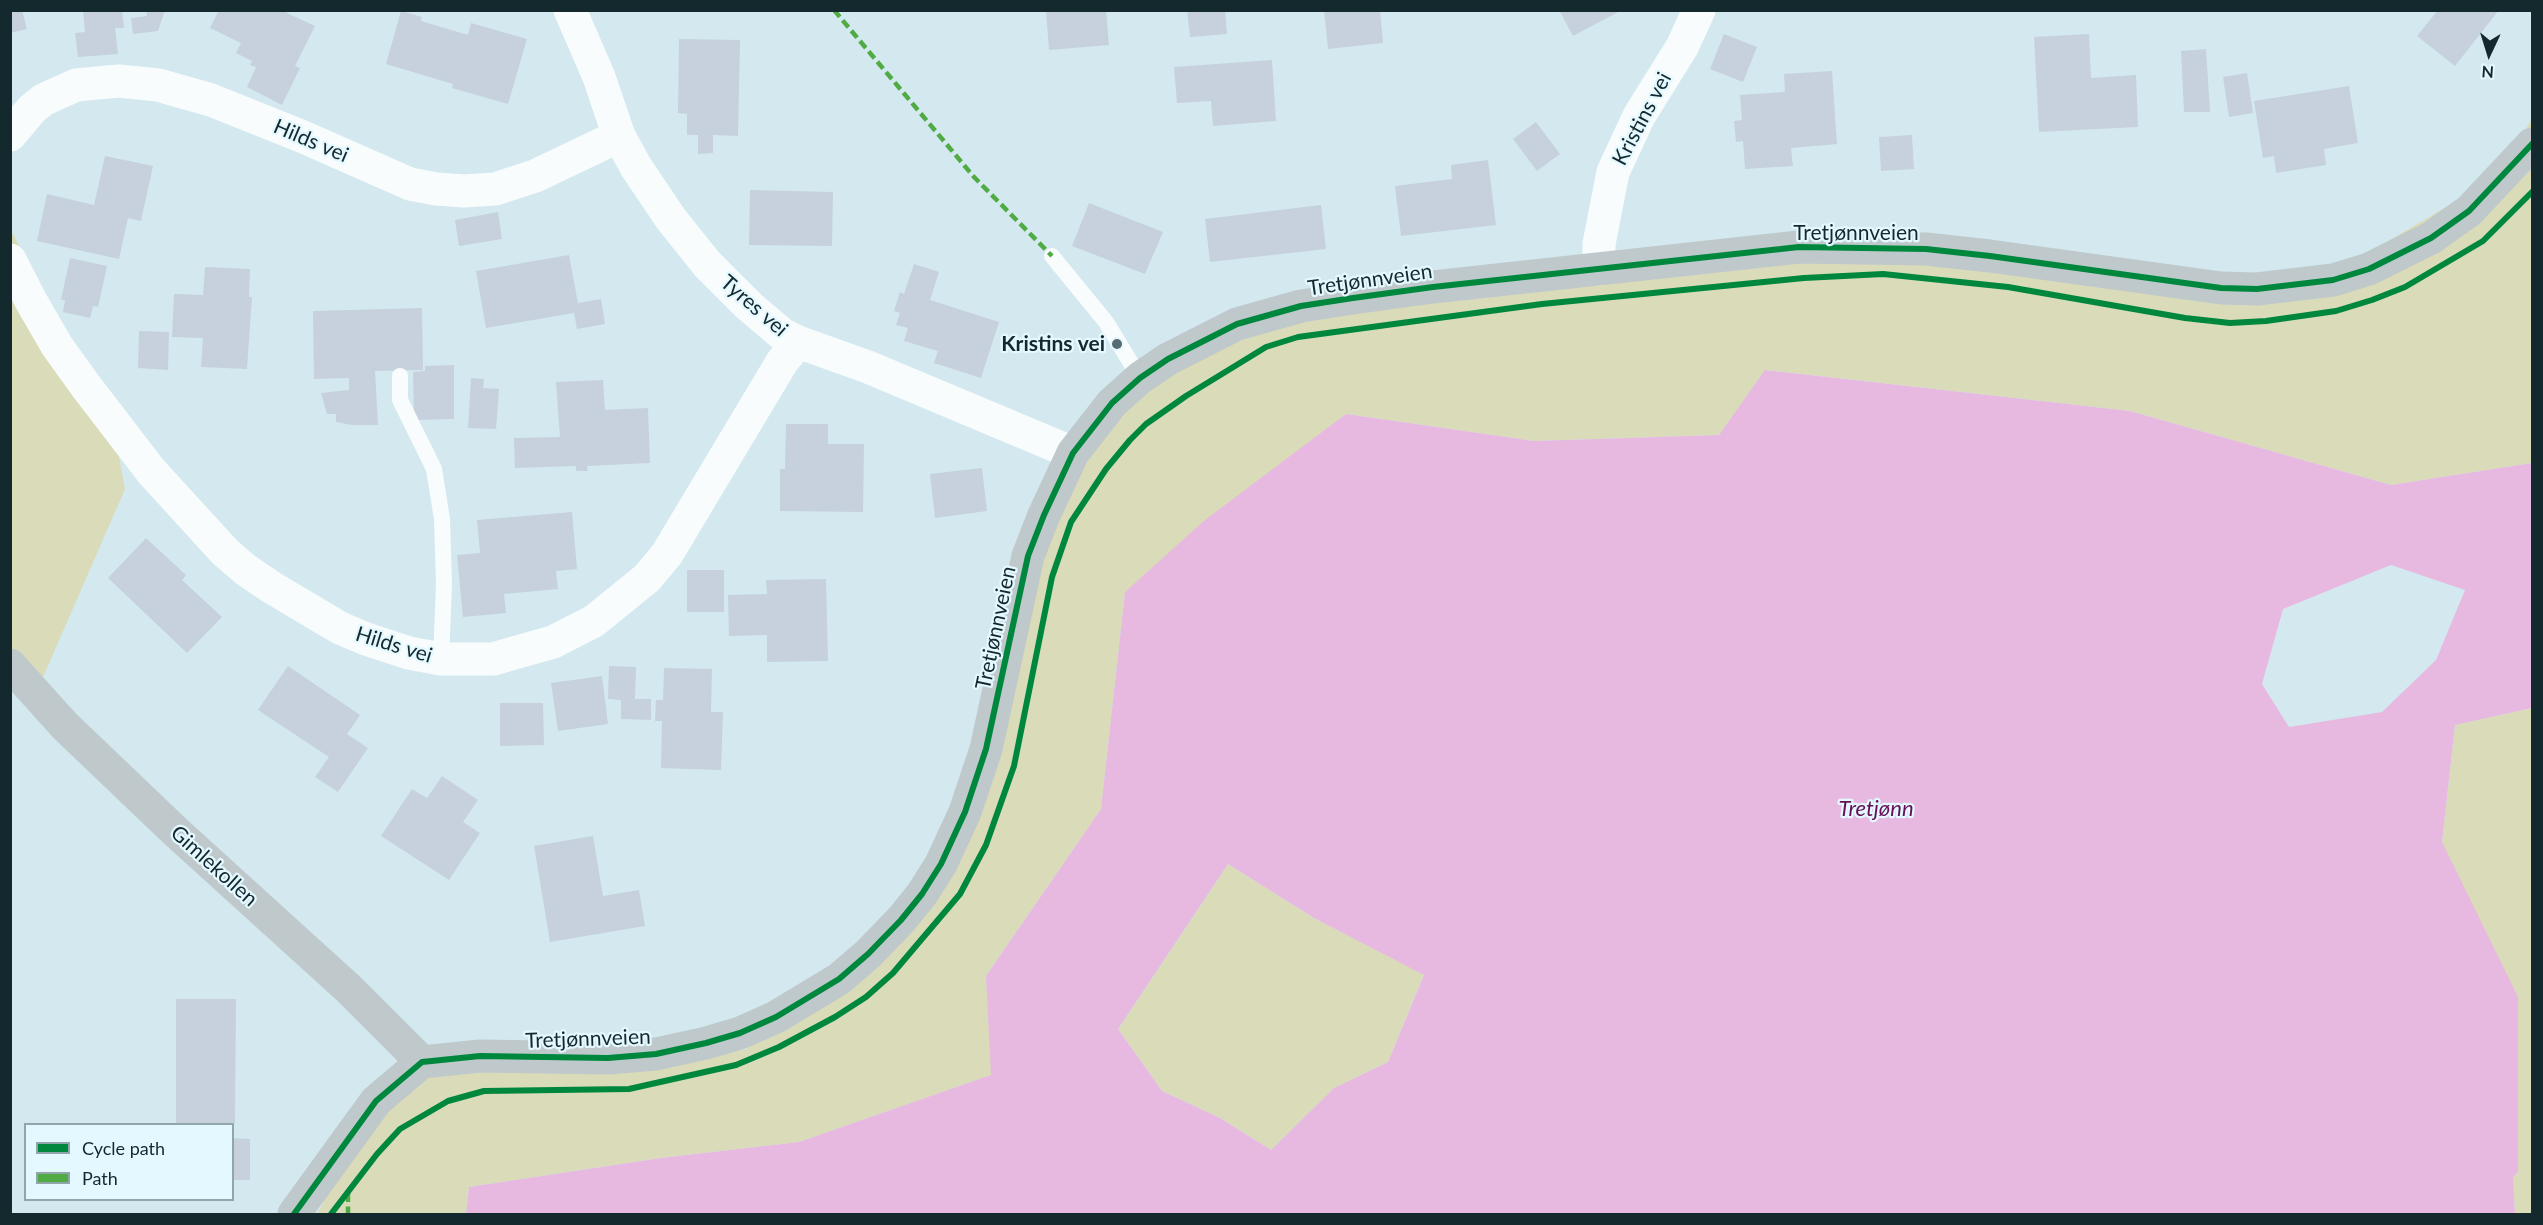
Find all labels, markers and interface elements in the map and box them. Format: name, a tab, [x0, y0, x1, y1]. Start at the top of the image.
north arrow	[2459, 24, 2519, 84]
text: N	[2481, 63, 2495, 82]
street label: Kristins vei	[1607, 68, 1677, 170]
street label: Hilds vei	[270, 114, 352, 168]
street label: Tretjønnveien	[1793, 220, 1919, 246]
street label: Tretjønnveien	[1306, 259, 1434, 301]
street label: Tyres vei	[715, 270, 793, 342]
place label: Kristins vei	[1001, 331, 1105, 357]
marker: Kristins vei	[1110, 337, 1124, 351]
street label: Tretjønnveien	[971, 564, 1021, 692]
street label: Hilds vei	[353, 621, 435, 669]
water label: Tretjønn	[1838, 796, 1914, 822]
street label: Gimlekollen	[165, 820, 263, 912]
street label: Tretjønnveien	[525, 1024, 651, 1054]
legend	[24, 1123, 234, 1201]
text: Cycle path	[82, 1137, 165, 1159]
text: Path	[82, 1167, 118, 1189]

